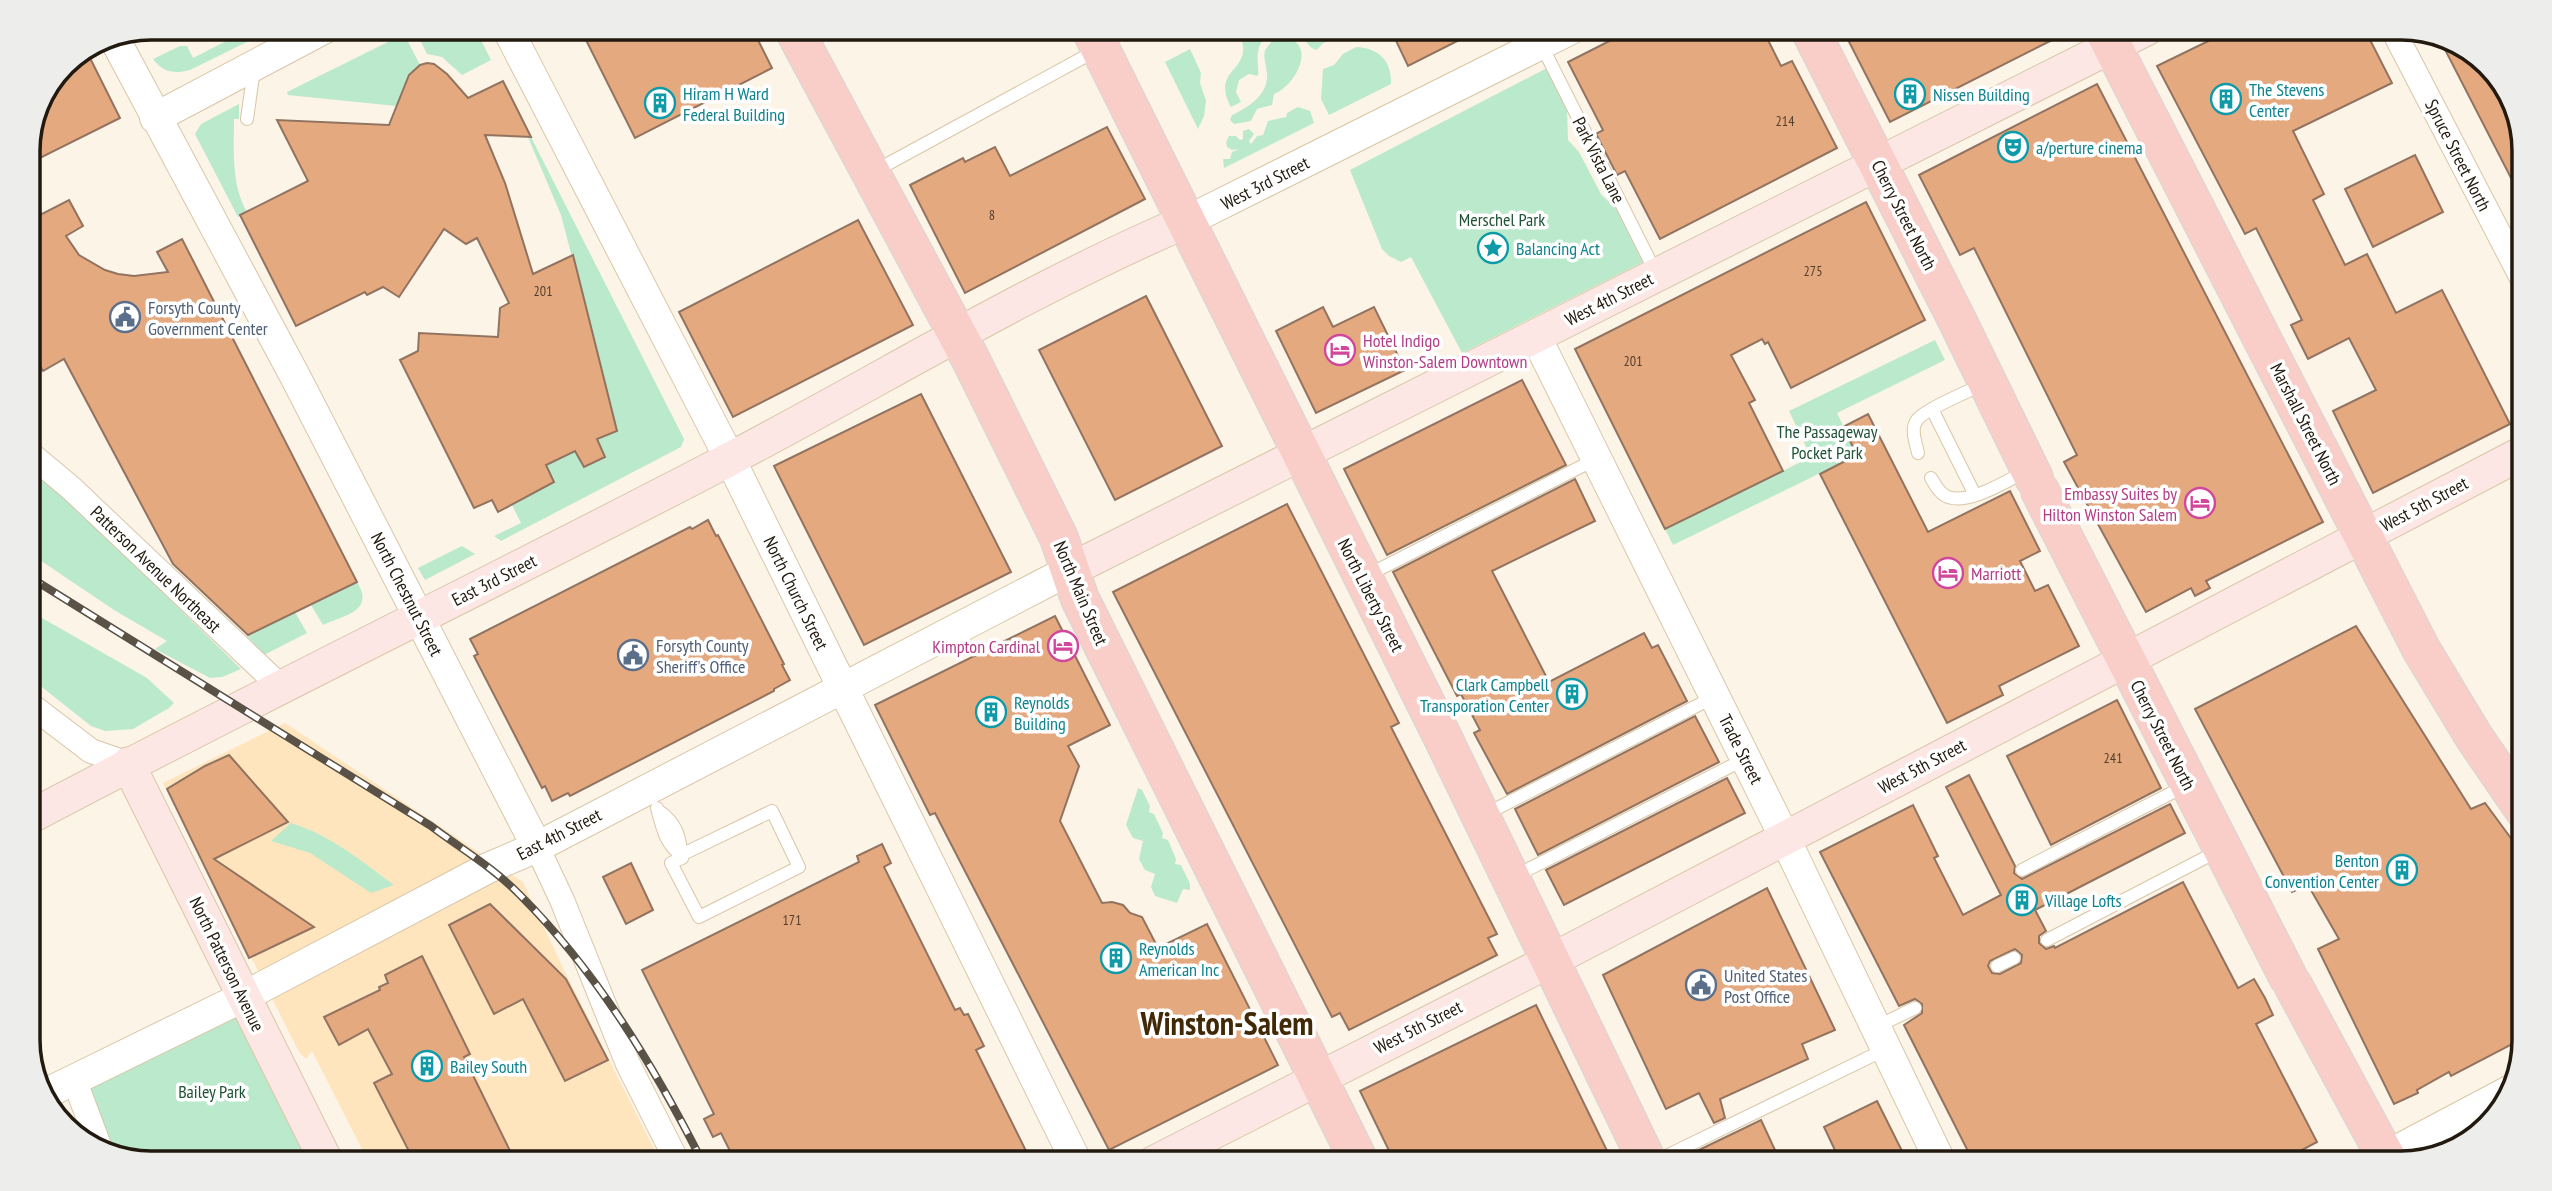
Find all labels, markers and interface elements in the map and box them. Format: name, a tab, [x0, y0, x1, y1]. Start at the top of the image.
building icon: Nissen Building	[1893, 77, 1927, 111]
place label: The Stevens Center	[2249, 78, 2324, 122]
place label: Hiram H Ward Federal Building	[683, 82, 785, 126]
building icon: The Stevens Center	[2209, 82, 2243, 116]
place label: Nissen Building	[1933, 83, 2030, 106]
building icon: Hiram H Ward Federal Building	[643, 86, 677, 120]
street label: Spruce Street North	[2420, 95, 2496, 215]
house number: 214	[1776, 112, 1795, 130]
street label: Park Vista Lane	[1567, 113, 1631, 207]
theatre icon: a/perture cinema	[1996, 130, 2030, 164]
place label: a/perture cinema	[2036, 136, 2143, 159]
street label: West 3rd Street	[1217, 151, 1313, 215]
street label: Cherry Street North	[1866, 156, 1942, 274]
house number: 8	[989, 206, 995, 224]
park label: Merschel Park	[1459, 208, 1545, 231]
place icon: Balancing Act	[1476, 231, 1510, 265]
place label: Balancing Act	[1516, 237, 1600, 260]
house number: 275	[1804, 262, 1822, 280]
street label: West 4th Street	[1561, 267, 1657, 331]
house number: 201	[534, 282, 552, 300]
place label: Forsyth County Government Center	[148, 296, 268, 340]
public building icon: Forsyth County Government Center	[108, 300, 142, 334]
place label: Hotel Indigo Winston-Salem Downtown	[1363, 329, 1527, 373]
hotel icon: Hotel Indigo Winston-Salem Downtown	[1323, 333, 1357, 367]
house number: 201	[1624, 352, 1642, 370]
street label: Marshall Street North	[2265, 359, 2347, 489]
park label: The Passageway Pocket Park	[1776, 420, 1878, 464]
street label: West 5th Street	[2376, 471, 2472, 537]
place label: Embassy Suites by Hilton Winston Salem	[2043, 482, 2177, 526]
hotel icon: Embassy Suites by Hilton Winston Salem	[2183, 486, 2217, 520]
street label: Patterson Avenue Northeast	[86, 501, 226, 637]
street label: North Chestnut Street	[366, 528, 448, 660]
street label: North Church Street	[759, 532, 833, 654]
street label: North Liberty Street	[1333, 535, 1409, 655]
street label: North Main Street	[1049, 537, 1113, 649]
street label: East 3rd Street	[448, 549, 540, 611]
hotel icon: Marriott	[1931, 556, 1965, 590]
place label: Marriott	[1971, 562, 2021, 585]
hotel icon: Kimpton Cardinal	[1046, 629, 1080, 663]
place label: Forsyth County Sheriff's Office	[656, 634, 749, 678]
place label: Kimpton Cardinal	[932, 635, 1041, 658]
public building icon: Forsyth County Sheriff's Office	[616, 638, 650, 672]
place label: Clark Campbell Transporation Center	[1420, 673, 1550, 717]
street label: Cherry Street North	[2125, 676, 2201, 794]
building icon: Clark Campbell Transporation Center	[1555, 677, 1589, 711]
place label: Reynolds Building	[1014, 691, 1070, 735]
building icon: Reynolds Building	[974, 695, 1008, 729]
street label: Trade Street	[1714, 710, 1768, 788]
street label: West 5th Street	[1874, 733, 1970, 799]
house number: 241	[2104, 749, 2122, 767]
street label: East 4th Street	[513, 803, 605, 865]
place label: Benton Convention Center	[2265, 849, 2379, 893]
building icon: Benton Convention Center	[2385, 853, 2419, 887]
building icon: Village Lofts	[2005, 883, 2039, 917]
place label: Village Lofts	[2044, 889, 2122, 912]
street label: North Patterson Avenue	[184, 893, 270, 1035]
house number: 171	[783, 911, 801, 929]
place label: Reynolds American Inc	[1139, 937, 1220, 981]
building icon: Reynolds American Inc	[1099, 941, 1133, 975]
place label: United States Post Office	[1724, 964, 1807, 1008]
public building icon: United States Post Office	[1684, 968, 1718, 1002]
street label: West 5th Street	[1370, 995, 1466, 1059]
district label: Winston-Salem	[1139, 1002, 1314, 1044]
building icon: Bailey South	[410, 1049, 444, 1083]
place label: Bailey South	[450, 1055, 527, 1078]
park label: Bailey Park	[178, 1080, 246, 1103]

